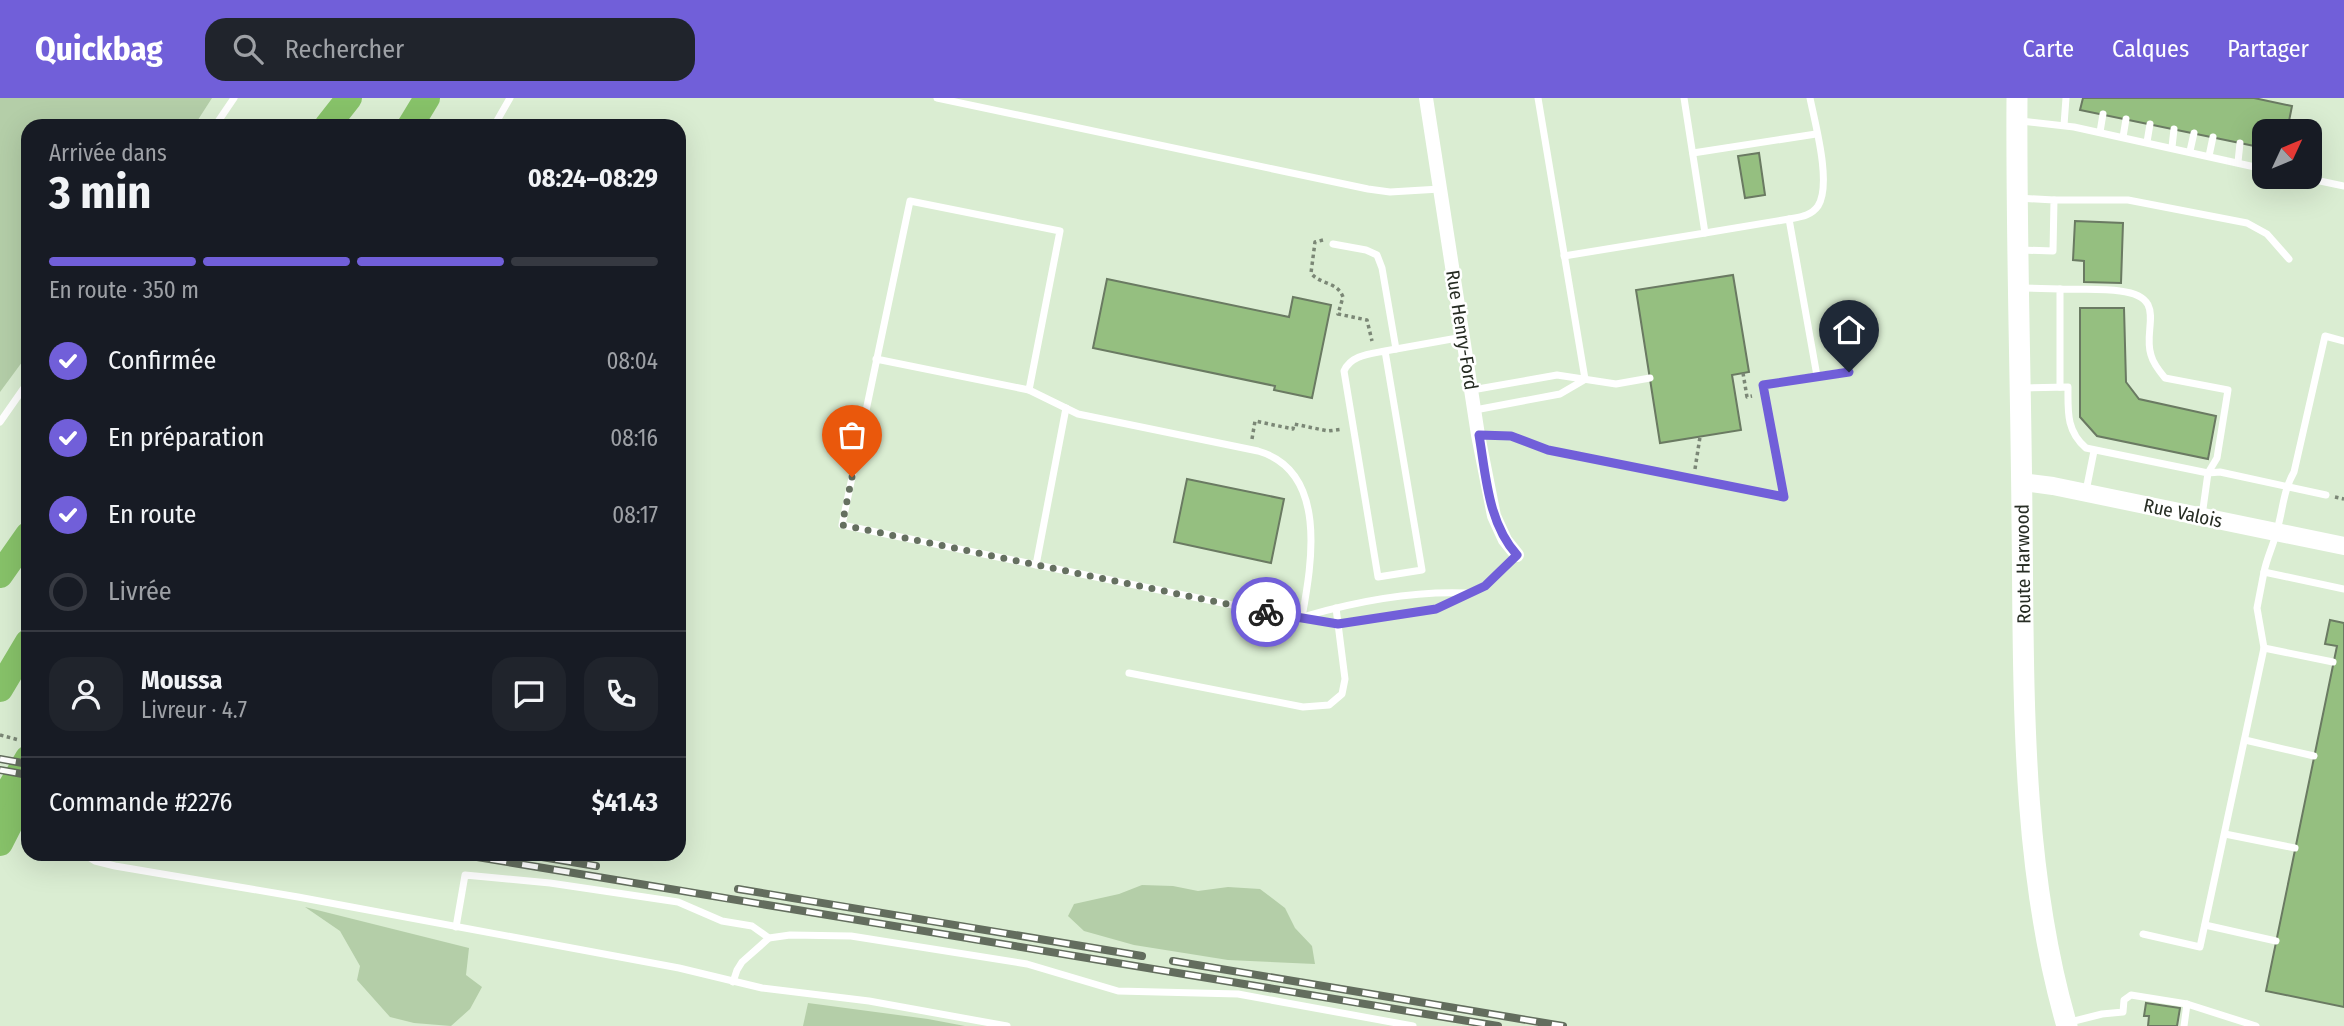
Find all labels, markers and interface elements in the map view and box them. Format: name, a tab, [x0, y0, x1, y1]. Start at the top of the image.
search box	[205, 18, 695, 81]
text: Quickbag	[35, 29, 163, 69]
icon: search	[229, 30, 267, 68]
text: Rechercher	[285, 34, 404, 65]
text: Carte	[2023, 35, 2074, 63]
text: Calques	[2112, 35, 2189, 63]
text: Partager	[2227, 35, 2309, 63]
north arrow	[2252, 119, 2322, 189]
map controls	[2252, 119, 2322, 189]
text: Arrivée dans	[49, 139, 167, 167]
text: 08:24–08:29	[528, 163, 658, 194]
text: 3 min	[49, 165, 151, 220]
street label: Rue Henry-Ford	[1441, 268, 1483, 392]
text: En route · 350 m	[49, 276, 199, 304]
pin	[1819, 300, 1879, 372]
icon: home	[1830, 311, 1868, 349]
icon: check	[49, 342, 87, 380]
text: Confirmée	[108, 345, 216, 376]
text: 08:04	[607, 347, 658, 375]
pin	[822, 405, 882, 477]
icon: bag	[833, 416, 871, 454]
icon: check	[49, 419, 87, 457]
text: En préparation	[108, 422, 265, 453]
text: 08:16	[610, 424, 658, 452]
street label: Rue Valois	[2141, 493, 2225, 533]
icon: check	[49, 496, 87, 534]
text: En route	[108, 499, 196, 530]
text: 08:17	[612, 501, 658, 529]
street label: Route Harwood	[2010, 504, 2036, 624]
text: Livrée	[108, 576, 172, 607]
courier	[1231, 577, 1301, 647]
icon: bike	[1247, 593, 1285, 631]
button: person	[49, 657, 123, 731]
button: chat	[492, 657, 566, 731]
button: phone	[584, 657, 658, 731]
text: Moussa	[141, 665, 222, 696]
text: Livreur · 4.7	[141, 696, 247, 724]
text: Commande #2276	[49, 787, 232, 818]
text: $41.43	[592, 787, 658, 818]

